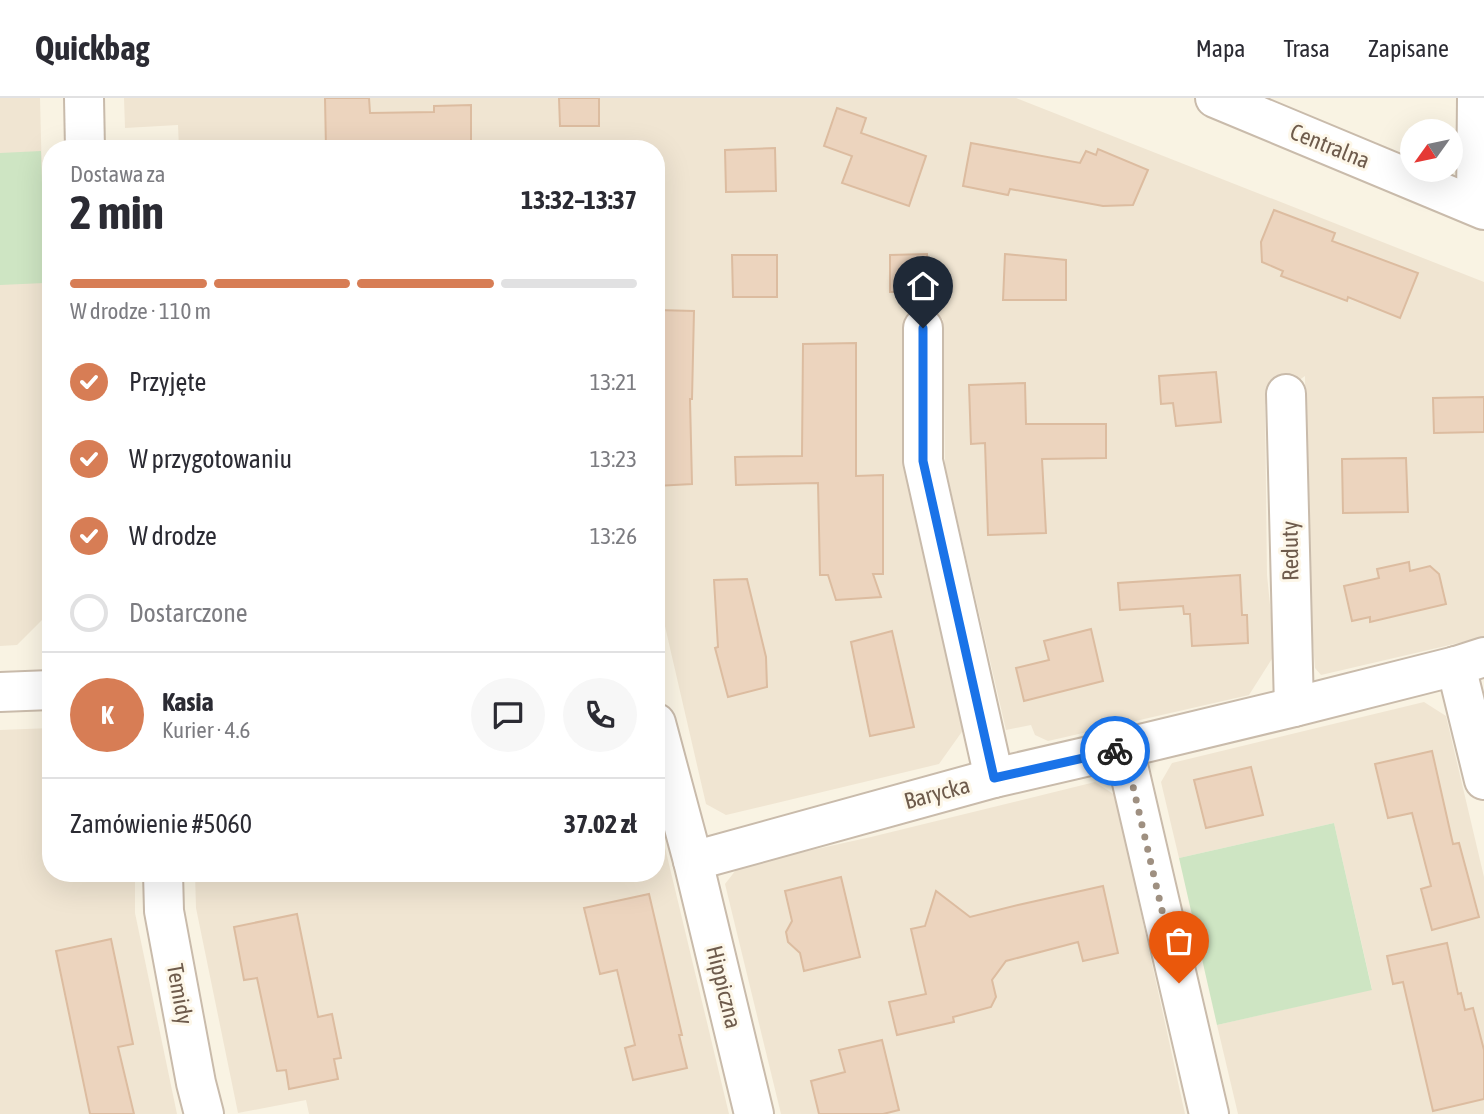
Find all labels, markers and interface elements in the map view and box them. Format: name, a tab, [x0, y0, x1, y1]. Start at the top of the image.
text: Quickbag	[35, 29, 150, 67]
text: Mapa	[1196, 35, 1245, 62]
text: Trasa	[1283, 35, 1330, 62]
text: Zapisane	[1368, 35, 1449, 62]
street label: Centralna	[1286, 118, 1374, 174]
north arrow	[1400, 119, 1463, 182]
map controls	[1400, 119, 1463, 182]
text: Dostawa za	[70, 161, 165, 187]
text: 13:32–13:37	[521, 185, 637, 215]
text: 2 min	[70, 186, 164, 239]
pin	[893, 256, 953, 328]
icon: home	[904, 267, 942, 305]
text: W drodze · 110 m	[70, 298, 211, 324]
icon: check	[70, 363, 108, 401]
text: Przyjęte	[129, 367, 206, 397]
text: 13:21	[590, 369, 637, 395]
icon: check	[70, 440, 108, 478]
text: W przygotowaniu	[129, 444, 292, 474]
text: 13:23	[590, 446, 637, 472]
icon: check	[70, 517, 108, 555]
text: W drodze	[129, 521, 217, 551]
street label: Reduty	[1276, 521, 1304, 581]
text: 13:26	[590, 523, 637, 549]
text: Dostarczone	[129, 598, 248, 628]
button: chat	[471, 678, 545, 752]
button: phone	[563, 678, 637, 752]
text: Kasia	[162, 687, 214, 717]
text: K	[101, 700, 113, 730]
courier	[1080, 716, 1150, 786]
text: Kurier · 4.6	[162, 717, 250, 743]
icon: bike	[1096, 732, 1134, 770]
street label: Barycka	[901, 772, 973, 814]
text: Zamówienie #5060	[70, 809, 252, 839]
text: 37.02 zł	[564, 809, 637, 839]
pin	[1149, 911, 1209, 983]
icon: bag	[1160, 922, 1198, 960]
street label: Hippiczna	[701, 943, 747, 1031]
street label: Temidy	[162, 962, 198, 1026]

